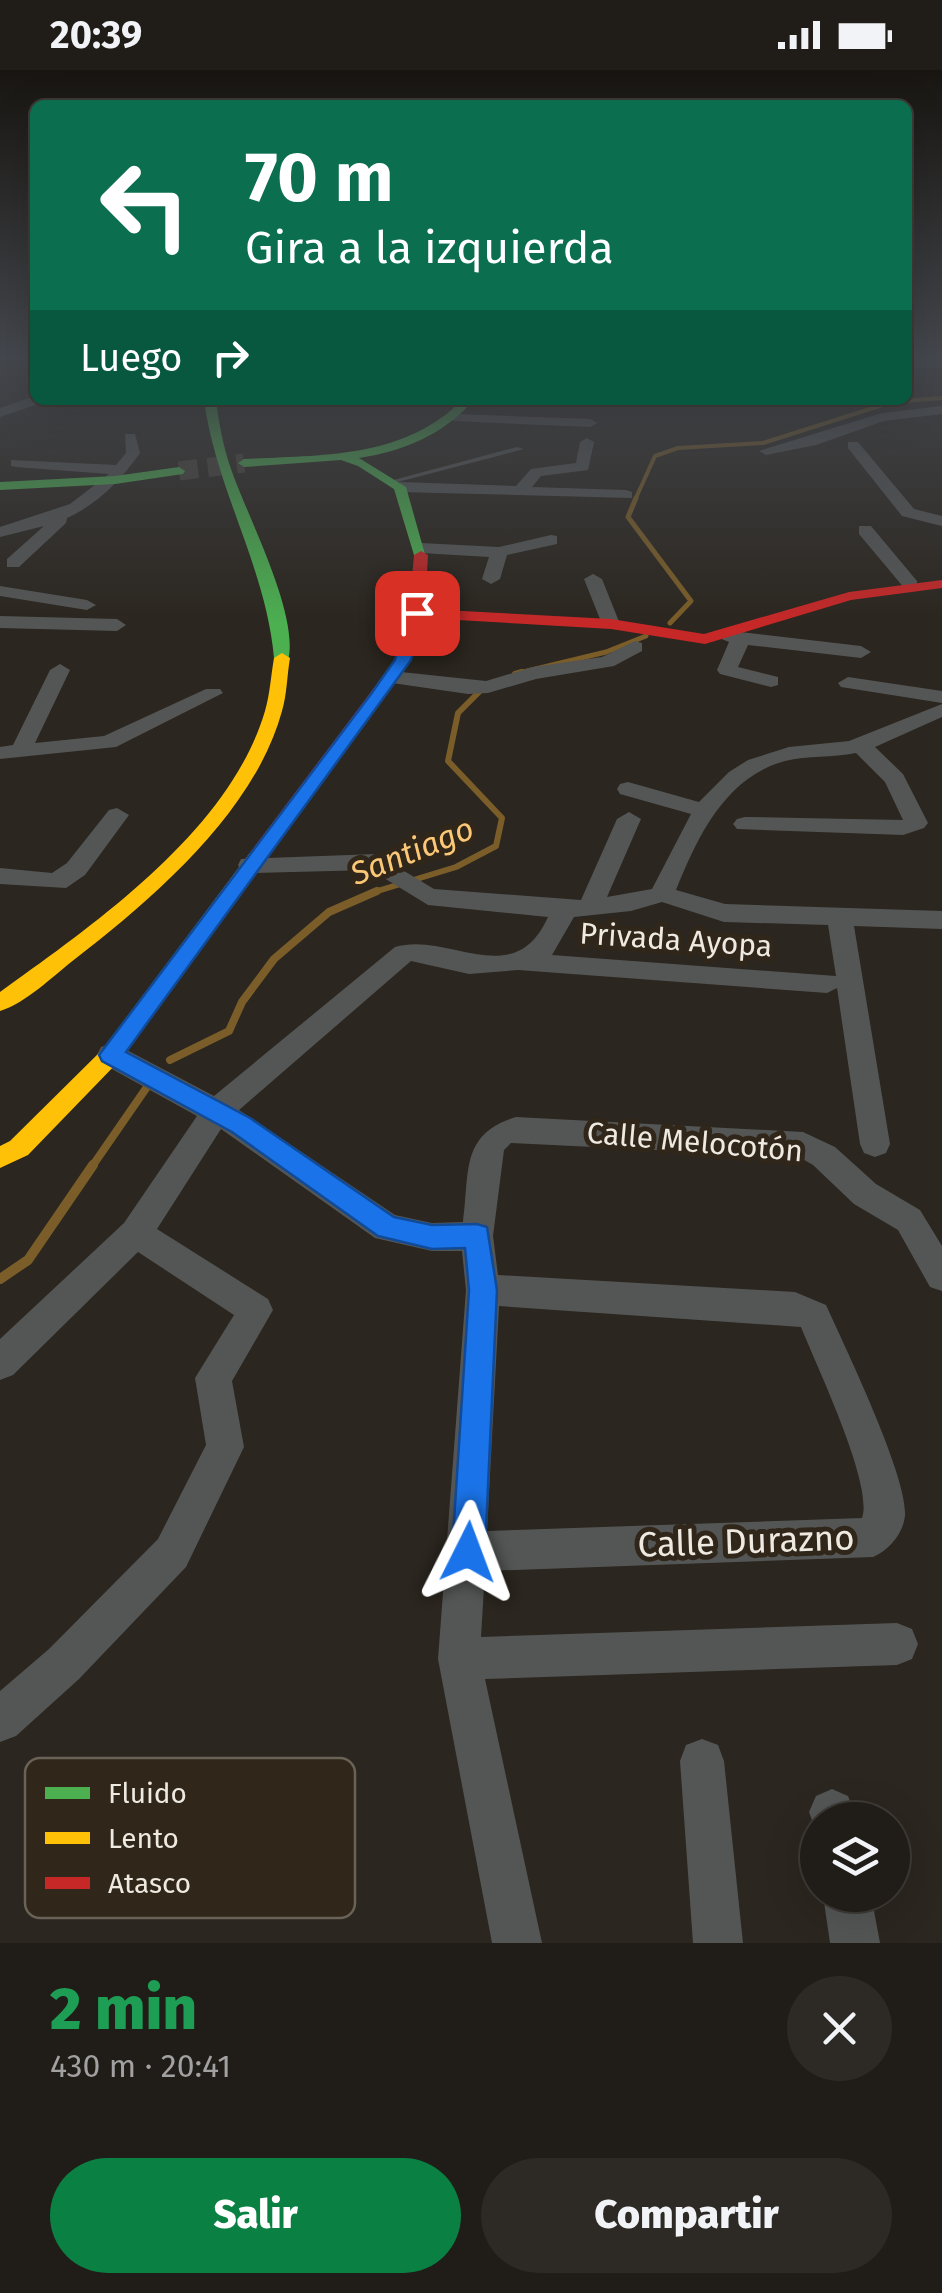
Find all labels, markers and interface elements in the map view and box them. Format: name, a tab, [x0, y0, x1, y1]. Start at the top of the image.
text: 20:39	[50, 12, 142, 58]
text: 70 m	[245, 136, 394, 220]
icon: left	[80, 140, 210, 270]
text: Gira a la izquierda	[245, 221, 614, 275]
icon: right	[203, 330, 258, 385]
text: Luego	[80, 335, 183, 381]
pin	[375, 571, 460, 656]
icon: arrive	[390, 586, 445, 641]
water label: Santiago	[344, 809, 479, 893]
street label: Privada Ayopa	[579, 915, 773, 965]
street label: Calle Melocotón	[585, 1115, 805, 1169]
position arrow	[416, 1500, 520, 1604]
street label: Calle Durazno	[637, 1516, 855, 1566]
legend	[25, 1758, 355, 1918]
text: Fluido	[108, 1777, 187, 1810]
map controls	[800, 1802, 910, 1912]
button: layers	[800, 1802, 910, 1912]
text: Lento	[108, 1822, 179, 1855]
text: Atasco	[108, 1867, 191, 1900]
text: 2 min	[50, 1973, 197, 2045]
button: close	[787, 1976, 892, 2081]
text: 430 m · 20:41	[50, 2047, 231, 2085]
button: Salir	[50, 2158, 461, 2273]
button: Compartir	[481, 2158, 892, 2273]

